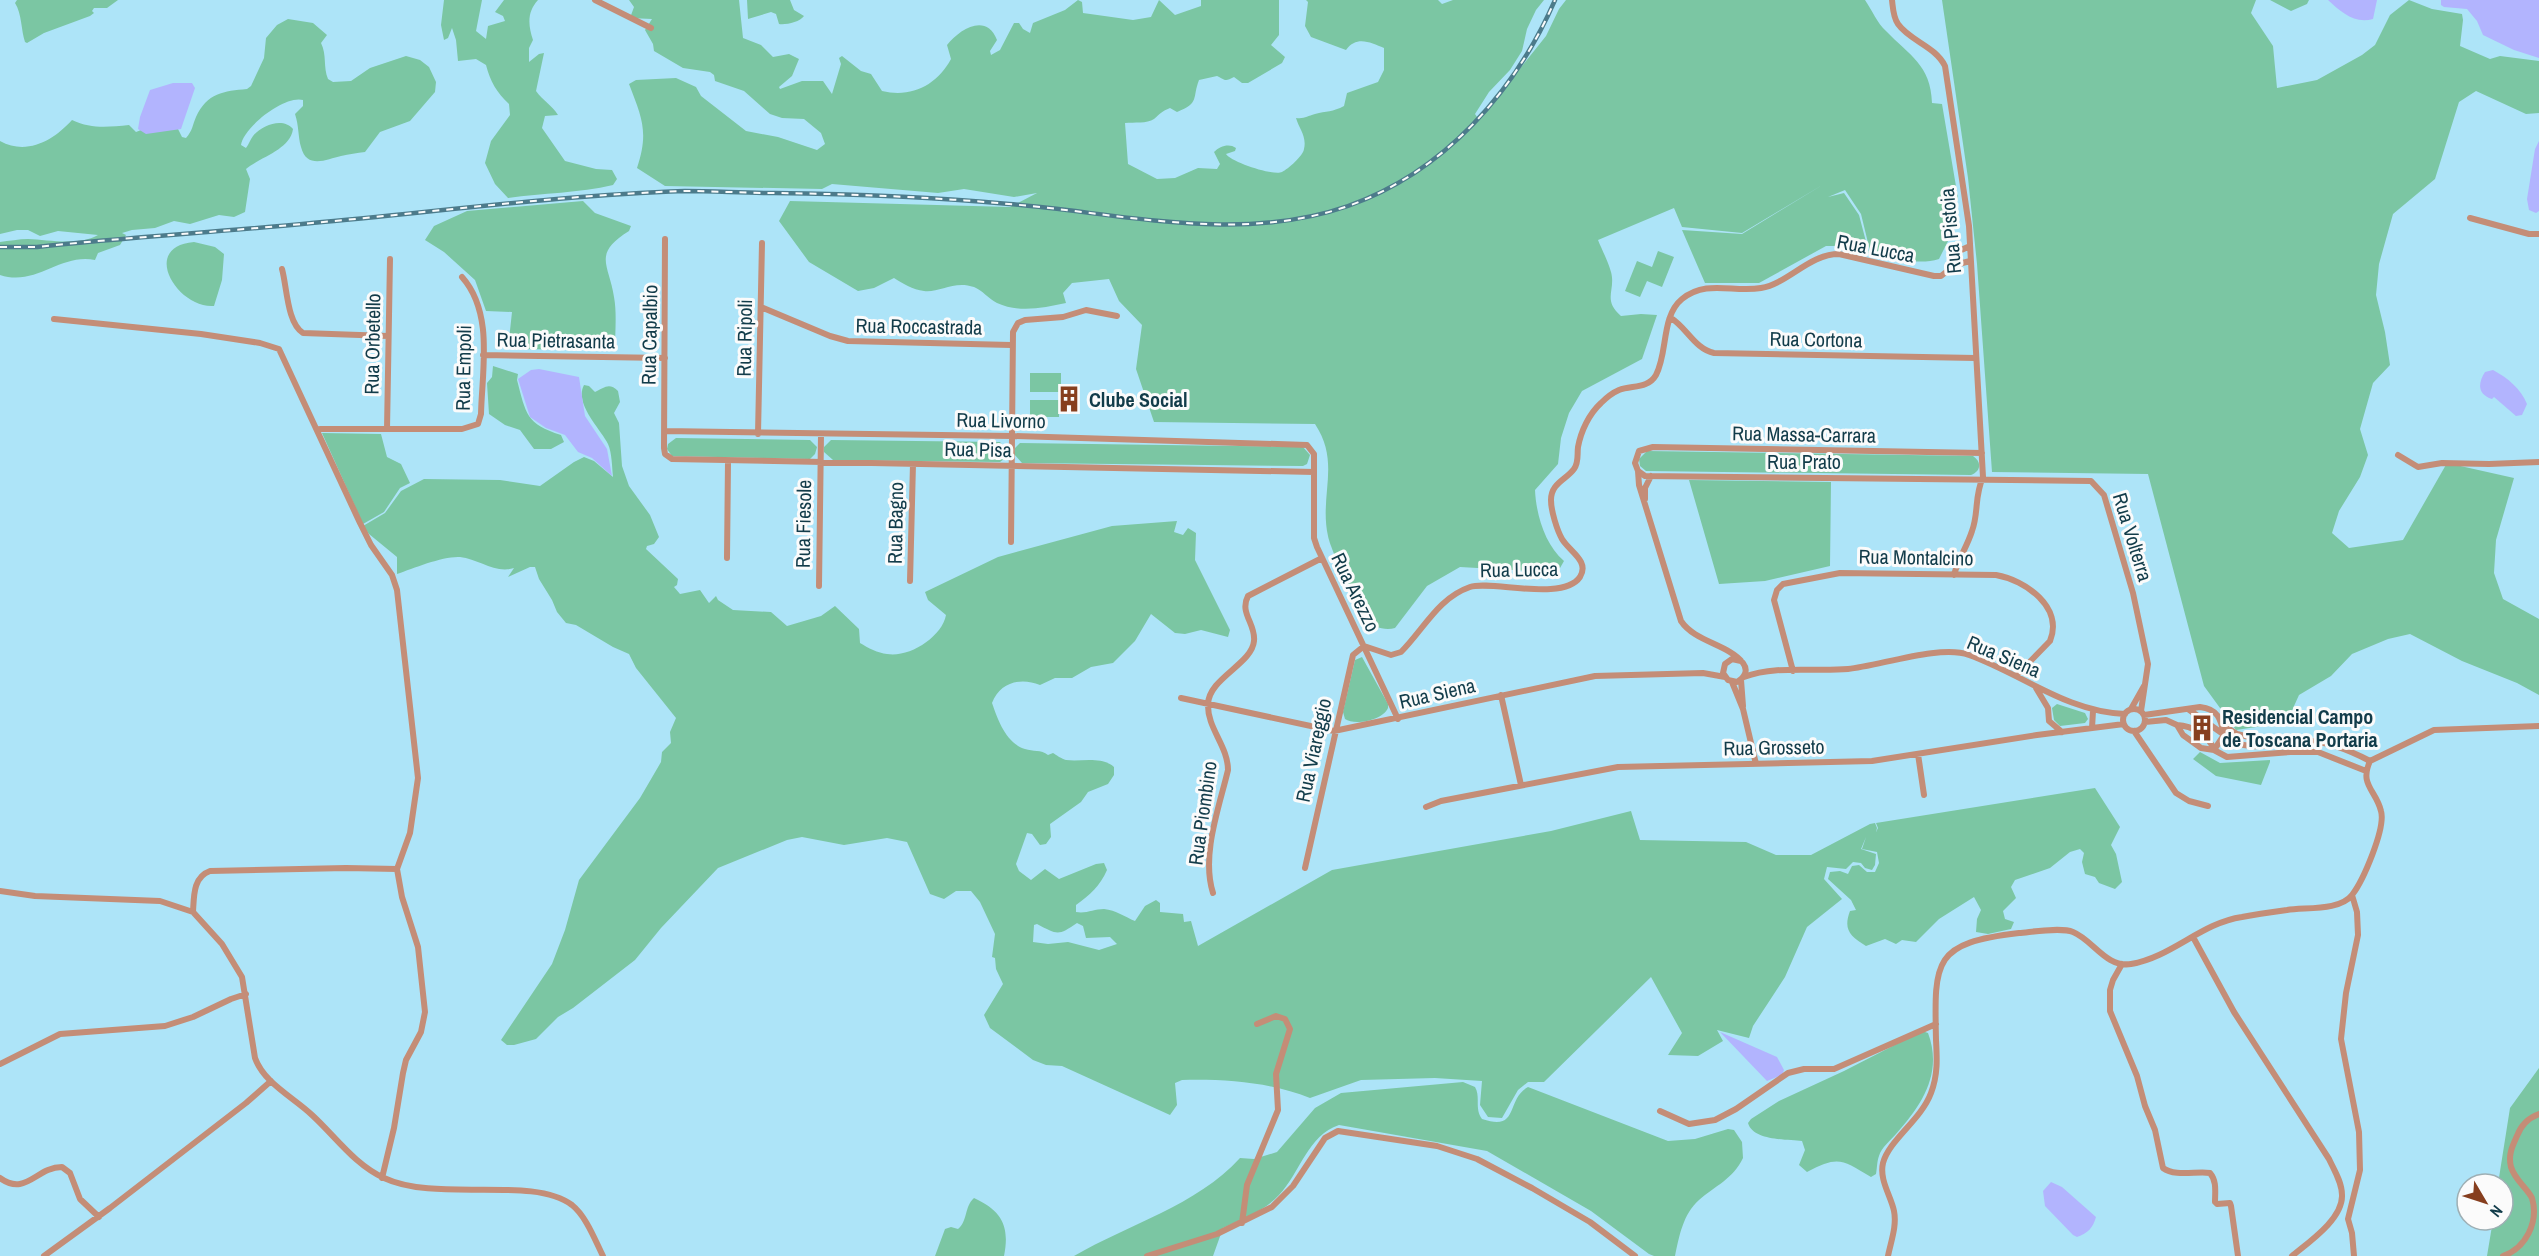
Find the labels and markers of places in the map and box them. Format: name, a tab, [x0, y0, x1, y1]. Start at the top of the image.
building icon: Clube Social	[1054, 384, 1084, 414]
place label: Clube Social	[1089, 386, 1187, 413]
place label: Residencial Campo de Toscana Portaria	[2222, 703, 2378, 753]
building icon: Residencial Campo de Toscana Portaria	[2187, 713, 2217, 743]

